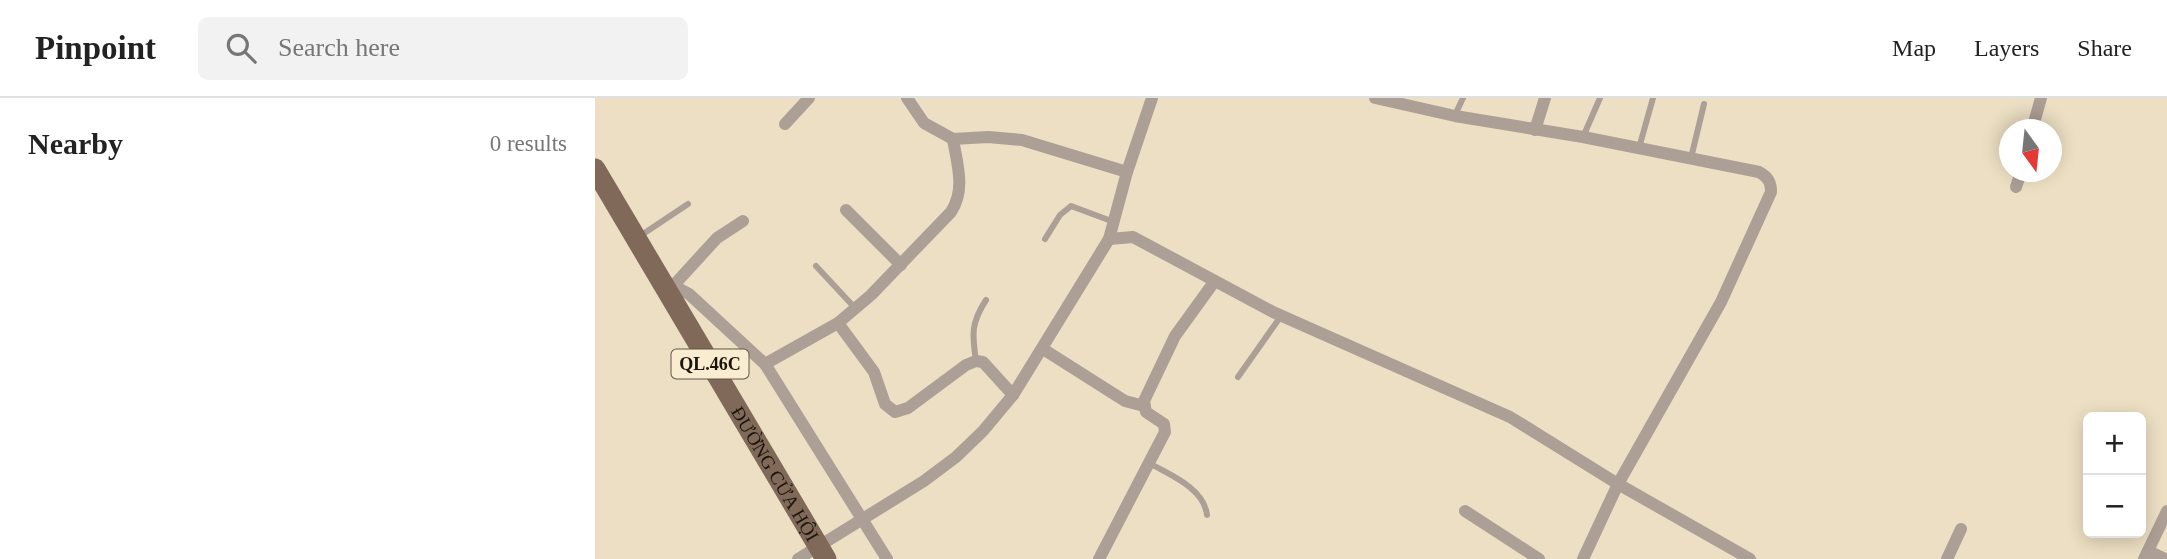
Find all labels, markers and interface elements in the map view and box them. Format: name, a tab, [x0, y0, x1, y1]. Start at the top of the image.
search box	[198, 17, 688, 80]
icon: search	[222, 29, 260, 67]
text: Pinpoint	[35, 30, 156, 66]
text: Search here	[278, 33, 400, 62]
text: Map	[1892, 35, 1936, 61]
text: Layers	[1974, 35, 2039, 61]
text: Share	[2077, 35, 2132, 61]
north arrow	[1999, 119, 2062, 182]
text: Nearby	[28, 127, 123, 160]
text: 0 results	[490, 131, 567, 156]
road number: QL.46C	[671, 350, 749, 378]
street label: ĐƯỜNG CỬA HỘI	[727, 402, 823, 545]
map controls	[2083, 412, 2146, 538]
button: +	[2083, 412, 2146, 475]
button: −	[2083, 475, 2146, 538]

